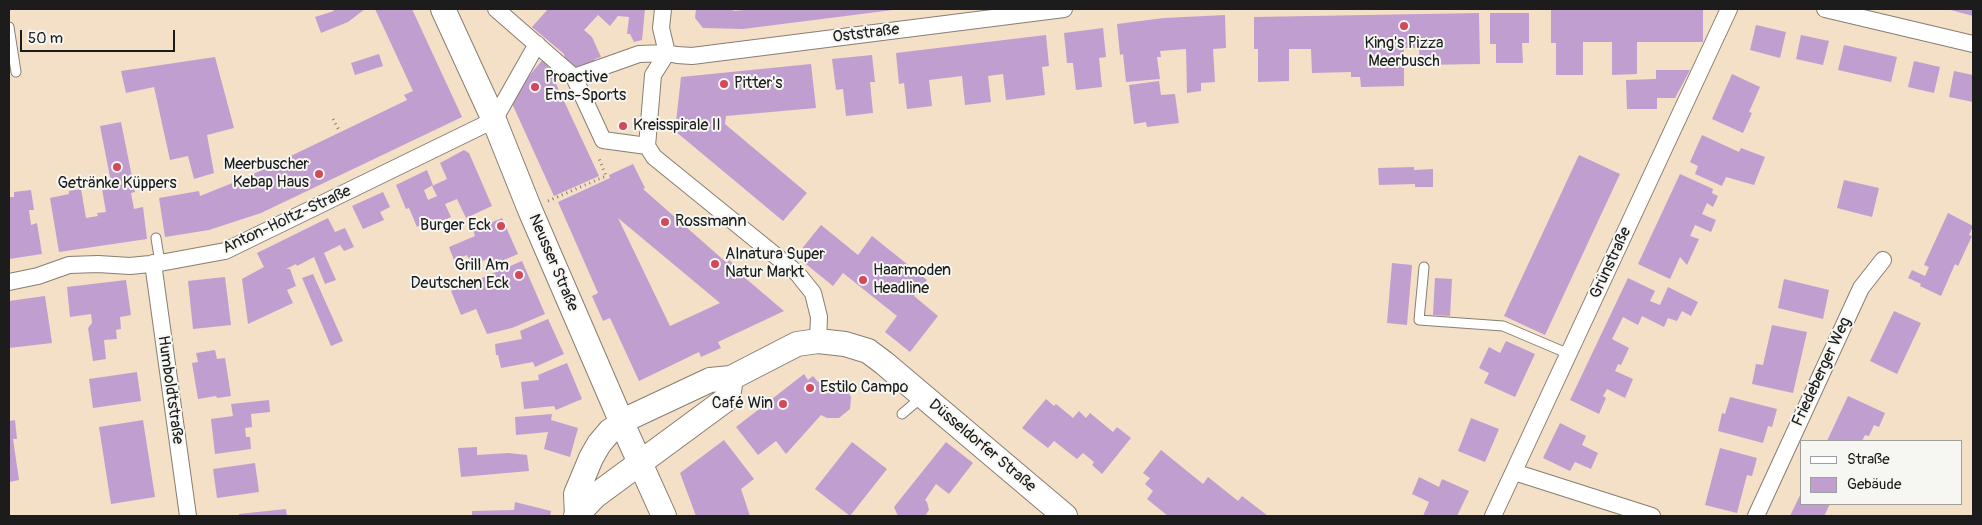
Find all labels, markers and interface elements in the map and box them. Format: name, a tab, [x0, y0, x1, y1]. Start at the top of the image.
scale bar	[22, 20, 178, 52]
street label: Oststraße	[832, 20, 900, 48]
marker: King's Pizza Meerbusch	[1398, 20, 1410, 32]
text: 50 m	[28, 29, 63, 48]
place label: King's Pizza Meerbusch	[1364, 34, 1444, 72]
place label: Proactive Ems-Sports	[545, 68, 626, 106]
place label: Pitter's	[734, 74, 782, 94]
marker: Pitter's	[718, 78, 730, 90]
marker: Proactive Ems-Sports	[529, 81, 541, 93]
place label: Kreisspirale II	[633, 116, 721, 136]
marker: Kreisspirale II	[617, 120, 629, 132]
place label: Meerbuscher Kebap Haus	[224, 155, 309, 193]
marker: Getränke Küppers	[111, 161, 123, 173]
marker: Meerbuscher Kebap Haus	[313, 168, 325, 180]
place label: Getränke Küppers	[57, 174, 177, 194]
street label: Anton-Holtz-Straße	[220, 182, 354, 258]
street label: Neusser Straße	[524, 212, 582, 314]
place label: Rossmann	[675, 212, 746, 232]
place label: Burger Eck	[420, 216, 491, 236]
marker: Rossmann	[659, 216, 671, 228]
marker: Burger Eck	[495, 220, 507, 232]
street label: Grünstraße	[1586, 224, 1636, 302]
place label: Alnatura Super Natur Markt	[725, 245, 825, 283]
place label: Grill Am Deutschen Eck	[411, 256, 509, 294]
marker: Alnatura Super Natur Markt	[709, 258, 721, 270]
place label: Haarmoden Headline	[873, 261, 951, 299]
marker: Grill Am Deutschen Eck	[513, 269, 525, 281]
marker: Haarmoden Headline	[857, 274, 869, 286]
street label: Friedeberger Weg	[1788, 314, 1856, 430]
street label: Humboldtstraße	[153, 334, 187, 446]
place label: Estilo Campo	[820, 378, 908, 398]
marker: Estilo Campo	[804, 382, 816, 394]
place label: Café Win	[712, 394, 773, 414]
street label: Düsseldorfer Straße	[924, 395, 1040, 497]
marker: Café Win	[777, 398, 789, 410]
legend	[1800, 440, 1962, 505]
text: Straße	[1847, 450, 1890, 469]
text: Gebäude	[1847, 475, 1901, 494]

